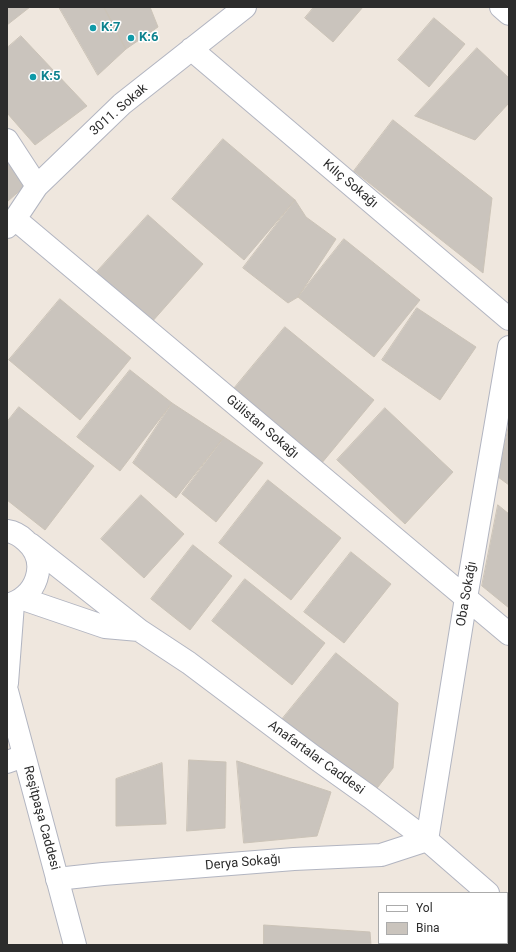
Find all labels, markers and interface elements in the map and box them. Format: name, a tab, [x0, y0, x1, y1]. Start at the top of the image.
place label: K:7	[101, 20, 120, 36]
marker: K:7	[88, 23, 98, 33]
place label: K:6	[139, 30, 158, 46]
marker: K:6	[126, 33, 136, 43]
place label: K:5	[41, 69, 60, 85]
marker: K:5	[28, 72, 38, 82]
street label: 3011. Sokak	[87, 81, 151, 139]
street label: Kılıç Sokağı	[319, 156, 381, 212]
street label: Gülistan Sokağı	[222, 392, 302, 462]
street label: Oba Sokağı	[454, 560, 480, 628]
street label: Anafartalar Caddesi	[265, 718, 367, 798]
street label: Reşitpaşa Caddesi	[20, 764, 62, 872]
street label: Derya Sokağı	[205, 852, 281, 874]
legend	[378, 892, 508, 944]
text: Yol	[416, 901, 433, 915]
text: Bina	[416, 921, 440, 935]

